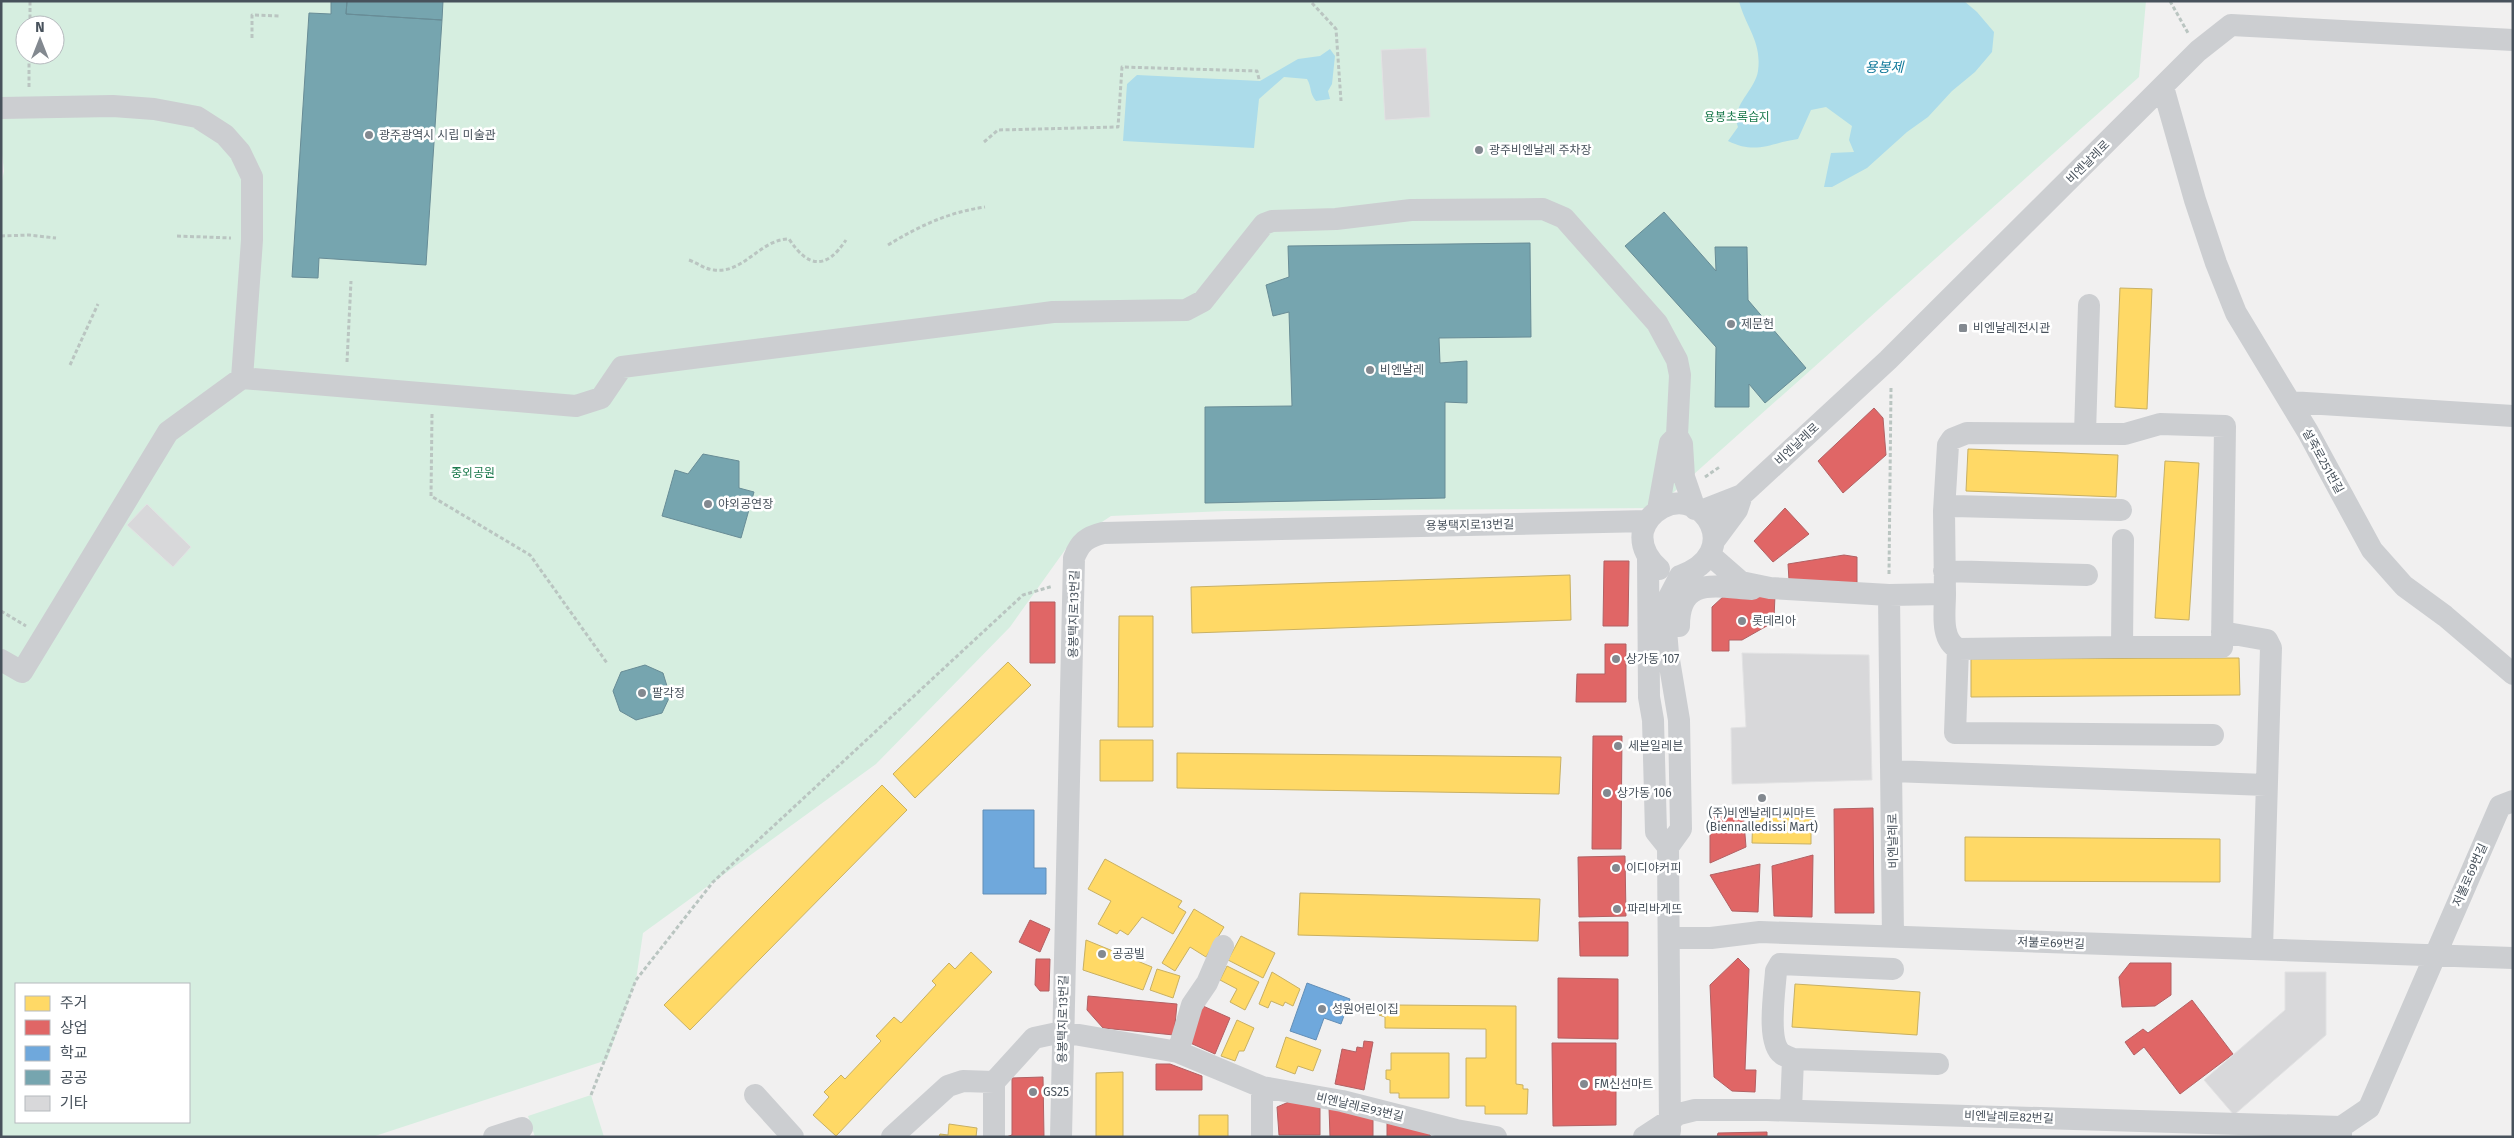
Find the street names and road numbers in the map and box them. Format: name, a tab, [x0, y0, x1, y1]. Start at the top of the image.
street label: 비엔날레로	[2064, 138, 2112, 186]
street label: 비엔날레로	[1772, 420, 1822, 468]
street label: 설죽로251번길	[2299, 426, 2347, 496]
street label: 용봉택지로13번길	[1426, 517, 1514, 533]
street label: 용봉택지로13번길	[1066, 570, 1082, 658]
street label: 비엔날레로	[1886, 813, 1900, 869]
street label: 저불로69번길	[2450, 841, 2490, 909]
street label: 저불로69번길	[2017, 935, 2085, 951]
street label: 용봉택지로13번길	[1055, 975, 1071, 1063]
street label: 비엔날레로93번길	[1315, 1090, 1405, 1124]
street label: 비엔날레로82번길	[1964, 1108, 2054, 1126]

